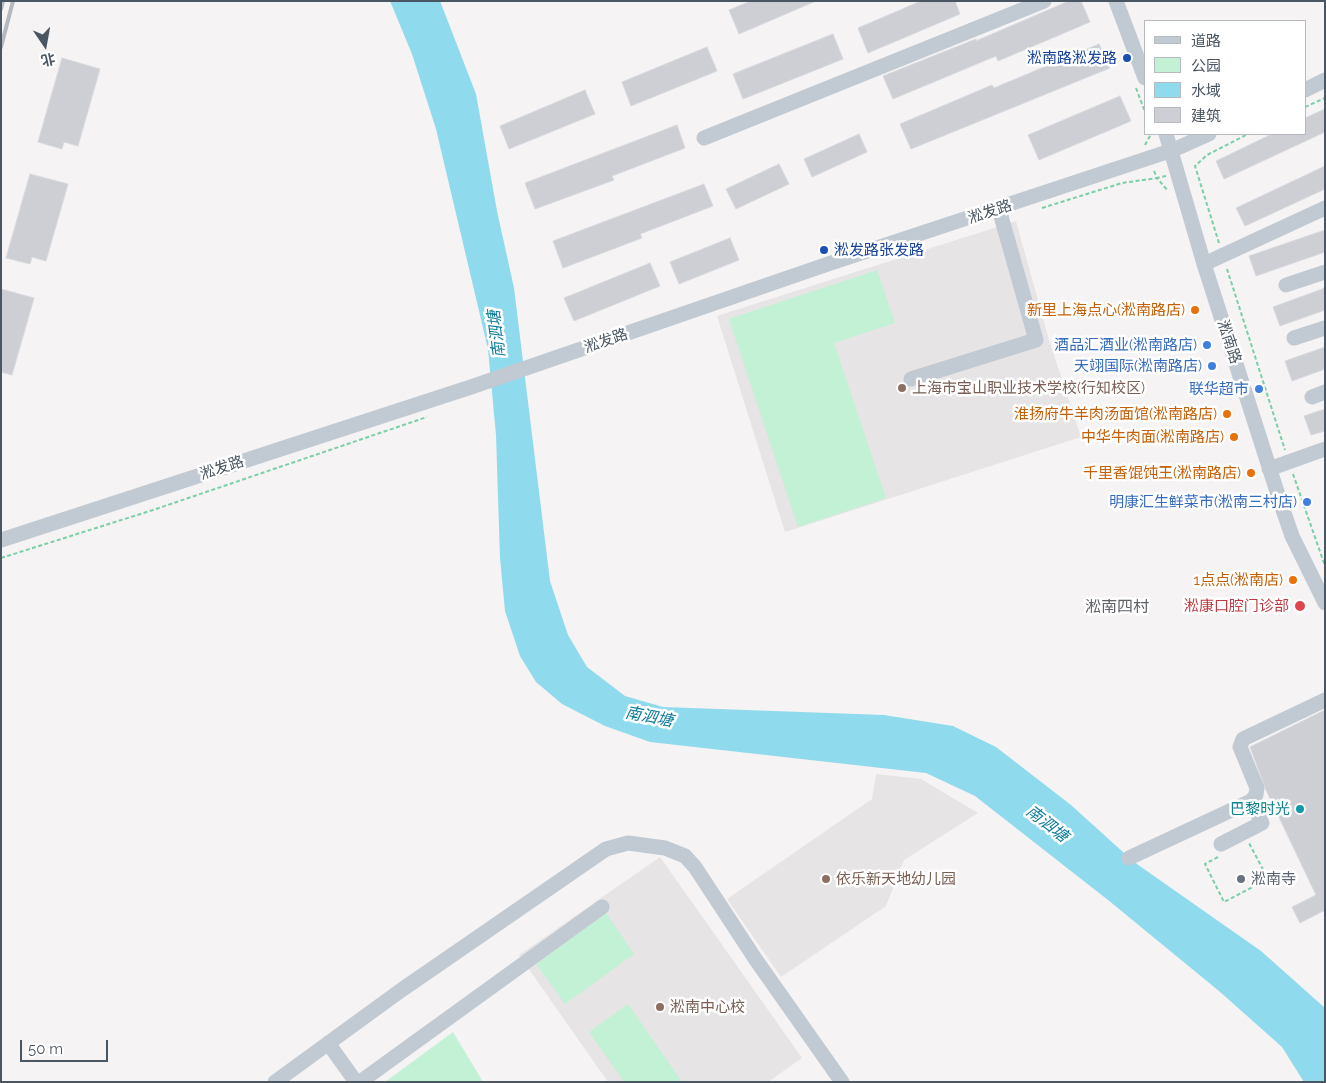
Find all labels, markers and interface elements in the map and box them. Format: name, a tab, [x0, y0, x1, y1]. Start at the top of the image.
north arrow	[20, 20, 70, 70]
legend	[1144, 20, 1306, 135]
text: 道路	[1191, 32, 1221, 50]
place label: 淞南路淞发路	[1027, 49, 1117, 67]
text: 北	[40, 50, 57, 69]
marker: 淞南路淞发路	[1121, 52, 1133, 64]
text: 公园	[1191, 57, 1221, 75]
text: 水域	[1191, 82, 1221, 100]
text: 建筑	[1191, 107, 1221, 125]
street label: 淞发路	[966, 196, 1014, 228]
place label: 淞发路张发路	[834, 241, 924, 259]
marker: 淞发路张发路	[818, 244, 830, 256]
place label: 新里上海点心(淞南路店)	[1027, 301, 1185, 319]
marker: 新里上海点心(淞南路店)	[1189, 304, 1201, 316]
water label: 南泗塘	[485, 309, 509, 359]
street label: 淞南路	[1213, 318, 1245, 366]
street label: 淞发路	[582, 325, 630, 357]
place label: 酒品汇酒业(淞南路店)	[1054, 336, 1197, 354]
marker: 酒品汇酒业(淞南路店)	[1201, 339, 1213, 351]
place label: 天翊国际(淞南路店)	[1074, 357, 1202, 375]
marker: 天翊国际(淞南路店)	[1206, 360, 1218, 372]
place label: 上海市宝山职业技术学校(行知校区)	[912, 379, 1145, 397]
place label: 联华超市	[1189, 380, 1249, 398]
marker: 上海市宝山职业技术学校(行知校区)	[896, 382, 908, 394]
marker: 联华超市	[1253, 383, 1265, 395]
place label: 淮扬府牛羊肉汤面馆(淞南路店)	[1014, 405, 1217, 423]
marker: 淮扬府牛羊肉汤面馆(淞南路店)	[1221, 408, 1233, 420]
place label: 中华牛肉面(淞南路店)	[1081, 428, 1224, 446]
marker: 中华牛肉面(淞南路店)	[1228, 431, 1240, 443]
street label: 淞发路	[198, 452, 246, 484]
place label: 千里香馄饨王(淞南路店)	[1083, 464, 1241, 482]
marker: 千里香馄饨王(淞南路店)	[1245, 467, 1257, 479]
place label: 明康汇生鲜菜市(淞南三村店)	[1109, 493, 1297, 511]
marker: 明康汇生鲜菜市(淞南三村店)	[1301, 496, 1313, 508]
place label: 1点点(淞南店)	[1194, 571, 1283, 589]
marker: 1点点(淞南店)	[1287, 574, 1299, 586]
district label: 淞南四村	[1085, 597, 1149, 617]
place label: 淞康口腔门诊部	[1184, 597, 1289, 615]
marker: 淞康口腔门诊部	[1293, 599, 1307, 613]
water label: 南泗塘	[624, 703, 674, 731]
place label: 巴黎时光	[1230, 800, 1290, 818]
water label: 南泗塘	[1022, 802, 1072, 846]
marker: 巴黎时光	[1294, 803, 1306, 815]
place label: 依乐新天地幼儿园	[836, 870, 956, 888]
place label: 淞南寺	[1251, 870, 1296, 888]
marker: 依乐新天地幼儿园	[820, 873, 832, 885]
marker: 淞南寺	[1235, 873, 1247, 885]
place label: 淞南中心校	[670, 998, 745, 1016]
marker: 淞南中心校	[654, 1001, 666, 1013]
scale bar	[22, 1030, 110, 1062]
text: 50 m	[28, 1040, 63, 1058]

